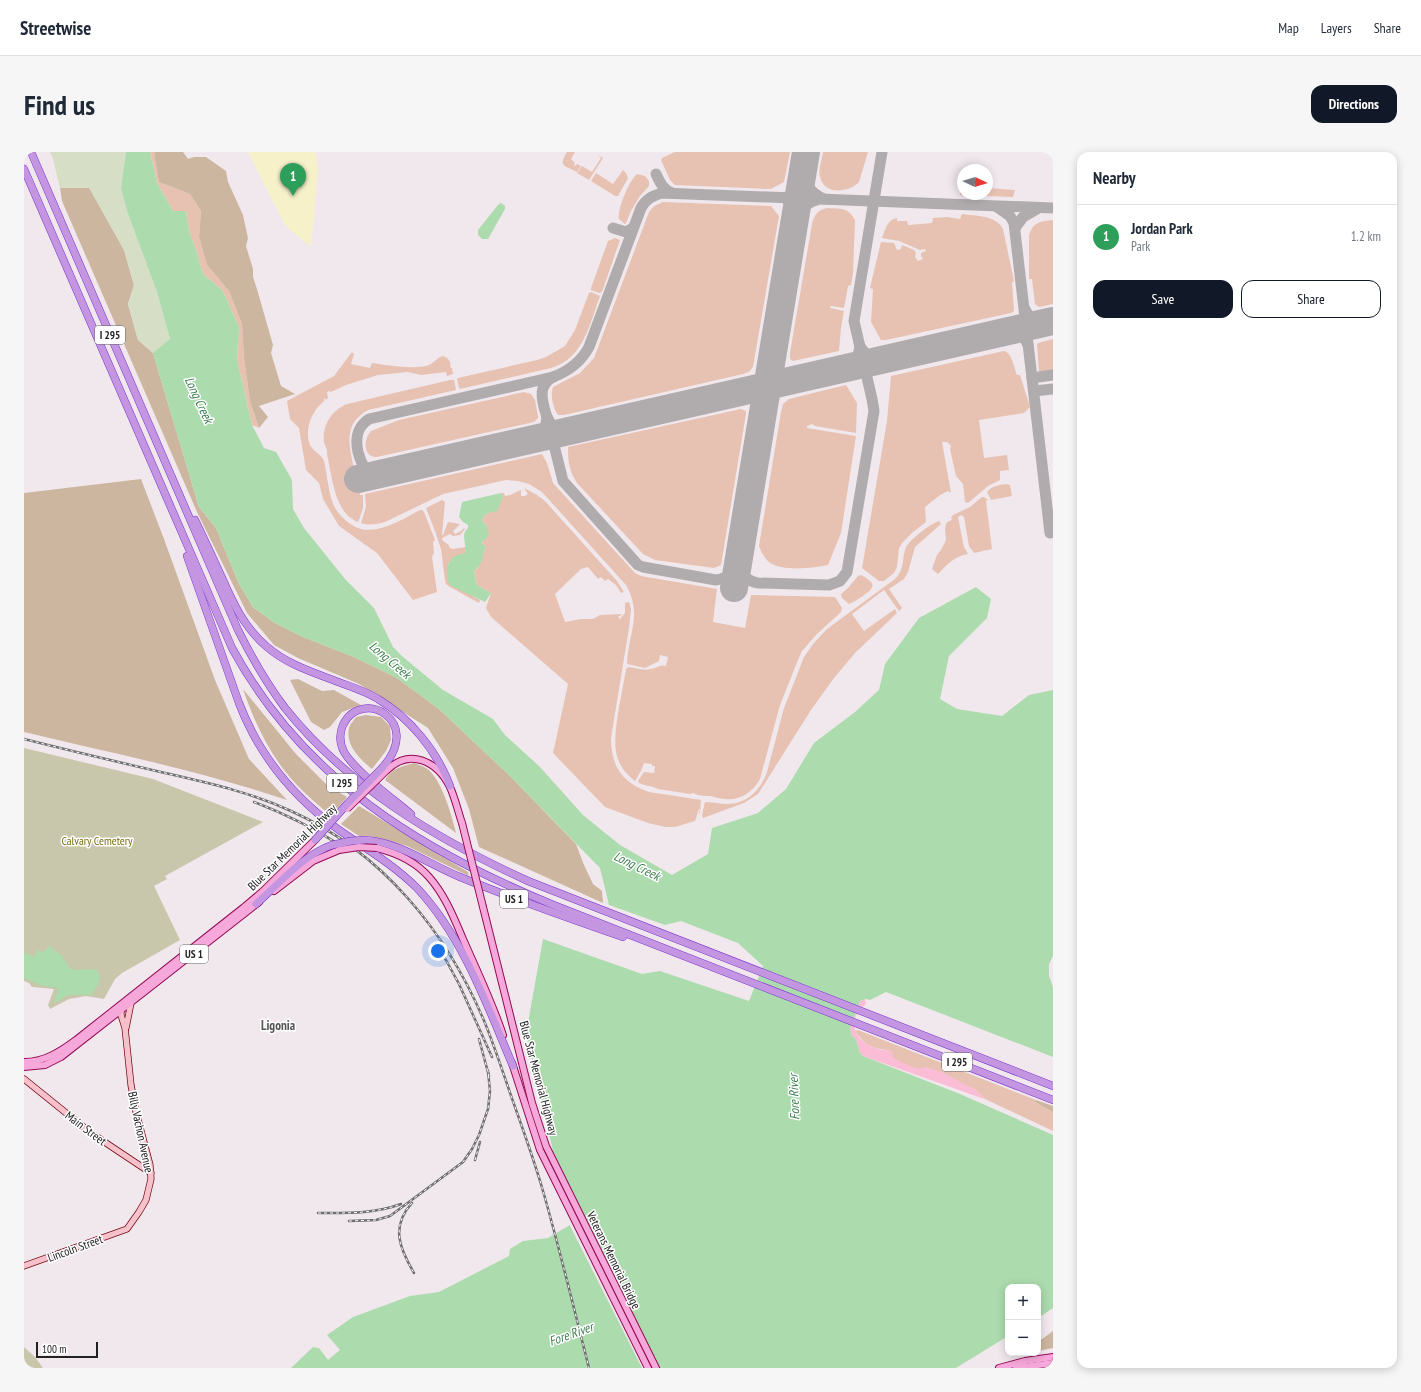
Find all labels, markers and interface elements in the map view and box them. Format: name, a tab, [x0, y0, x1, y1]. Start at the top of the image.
text: Streetwise	[20, 16, 91, 40]
text: Map	[1278, 19, 1299, 37]
text: Layers	[1321, 19, 1352, 37]
text: Share	[1374, 19, 1401, 37]
button: Directions	[1311, 85, 1397, 123]
text: Find us	[24, 86, 95, 123]
pin: 1	[280, 163, 306, 196]
north arrow	[957, 164, 993, 200]
text: Nearby	[1093, 167, 1136, 189]
text: Jordan Park	[1131, 219, 1193, 238]
text: 1	[1103, 228, 1109, 245]
text: 1.2 km	[1351, 228, 1381, 245]
text: Park	[1131, 238, 1150, 255]
button: Save	[1093, 280, 1233, 318]
button: Share	[1241, 280, 1381, 318]
road number: I 295	[95, 326, 125, 344]
water label: Long Creek	[181, 374, 218, 428]
water label: Long Creek	[366, 638, 416, 684]
road number: I 295	[327, 774, 357, 792]
street label: Blue Star Memorial Highway	[244, 800, 340, 893]
park label: Calvary Cemetery	[61, 833, 133, 848]
water label: Long Creek	[611, 848, 665, 885]
road number: US 1	[500, 890, 528, 908]
your location	[428, 941, 448, 961]
road number: US 1	[180, 945, 208, 963]
district label: Ligonia	[261, 1017, 295, 1034]
street label: Blue Star Memorial Highway	[517, 1019, 562, 1137]
road number: I 295	[942, 1053, 972, 1071]
water label: Fore River	[785, 1071, 803, 1120]
street label: Billy Vachon Avenue	[125, 1090, 157, 1174]
street label: Main Street	[62, 1108, 110, 1149]
street label: Veterans Memorial Bridge	[583, 1208, 644, 1311]
street label: Lincoln Street	[45, 1231, 105, 1265]
map controls	[1005, 1284, 1041, 1356]
button: +	[1005, 1284, 1041, 1320]
water label: Fore River	[547, 1317, 598, 1350]
button: −	[1005, 1320, 1041, 1356]
scale bar	[36, 1340, 98, 1359]
text: 100 m	[42, 1342, 66, 1356]

